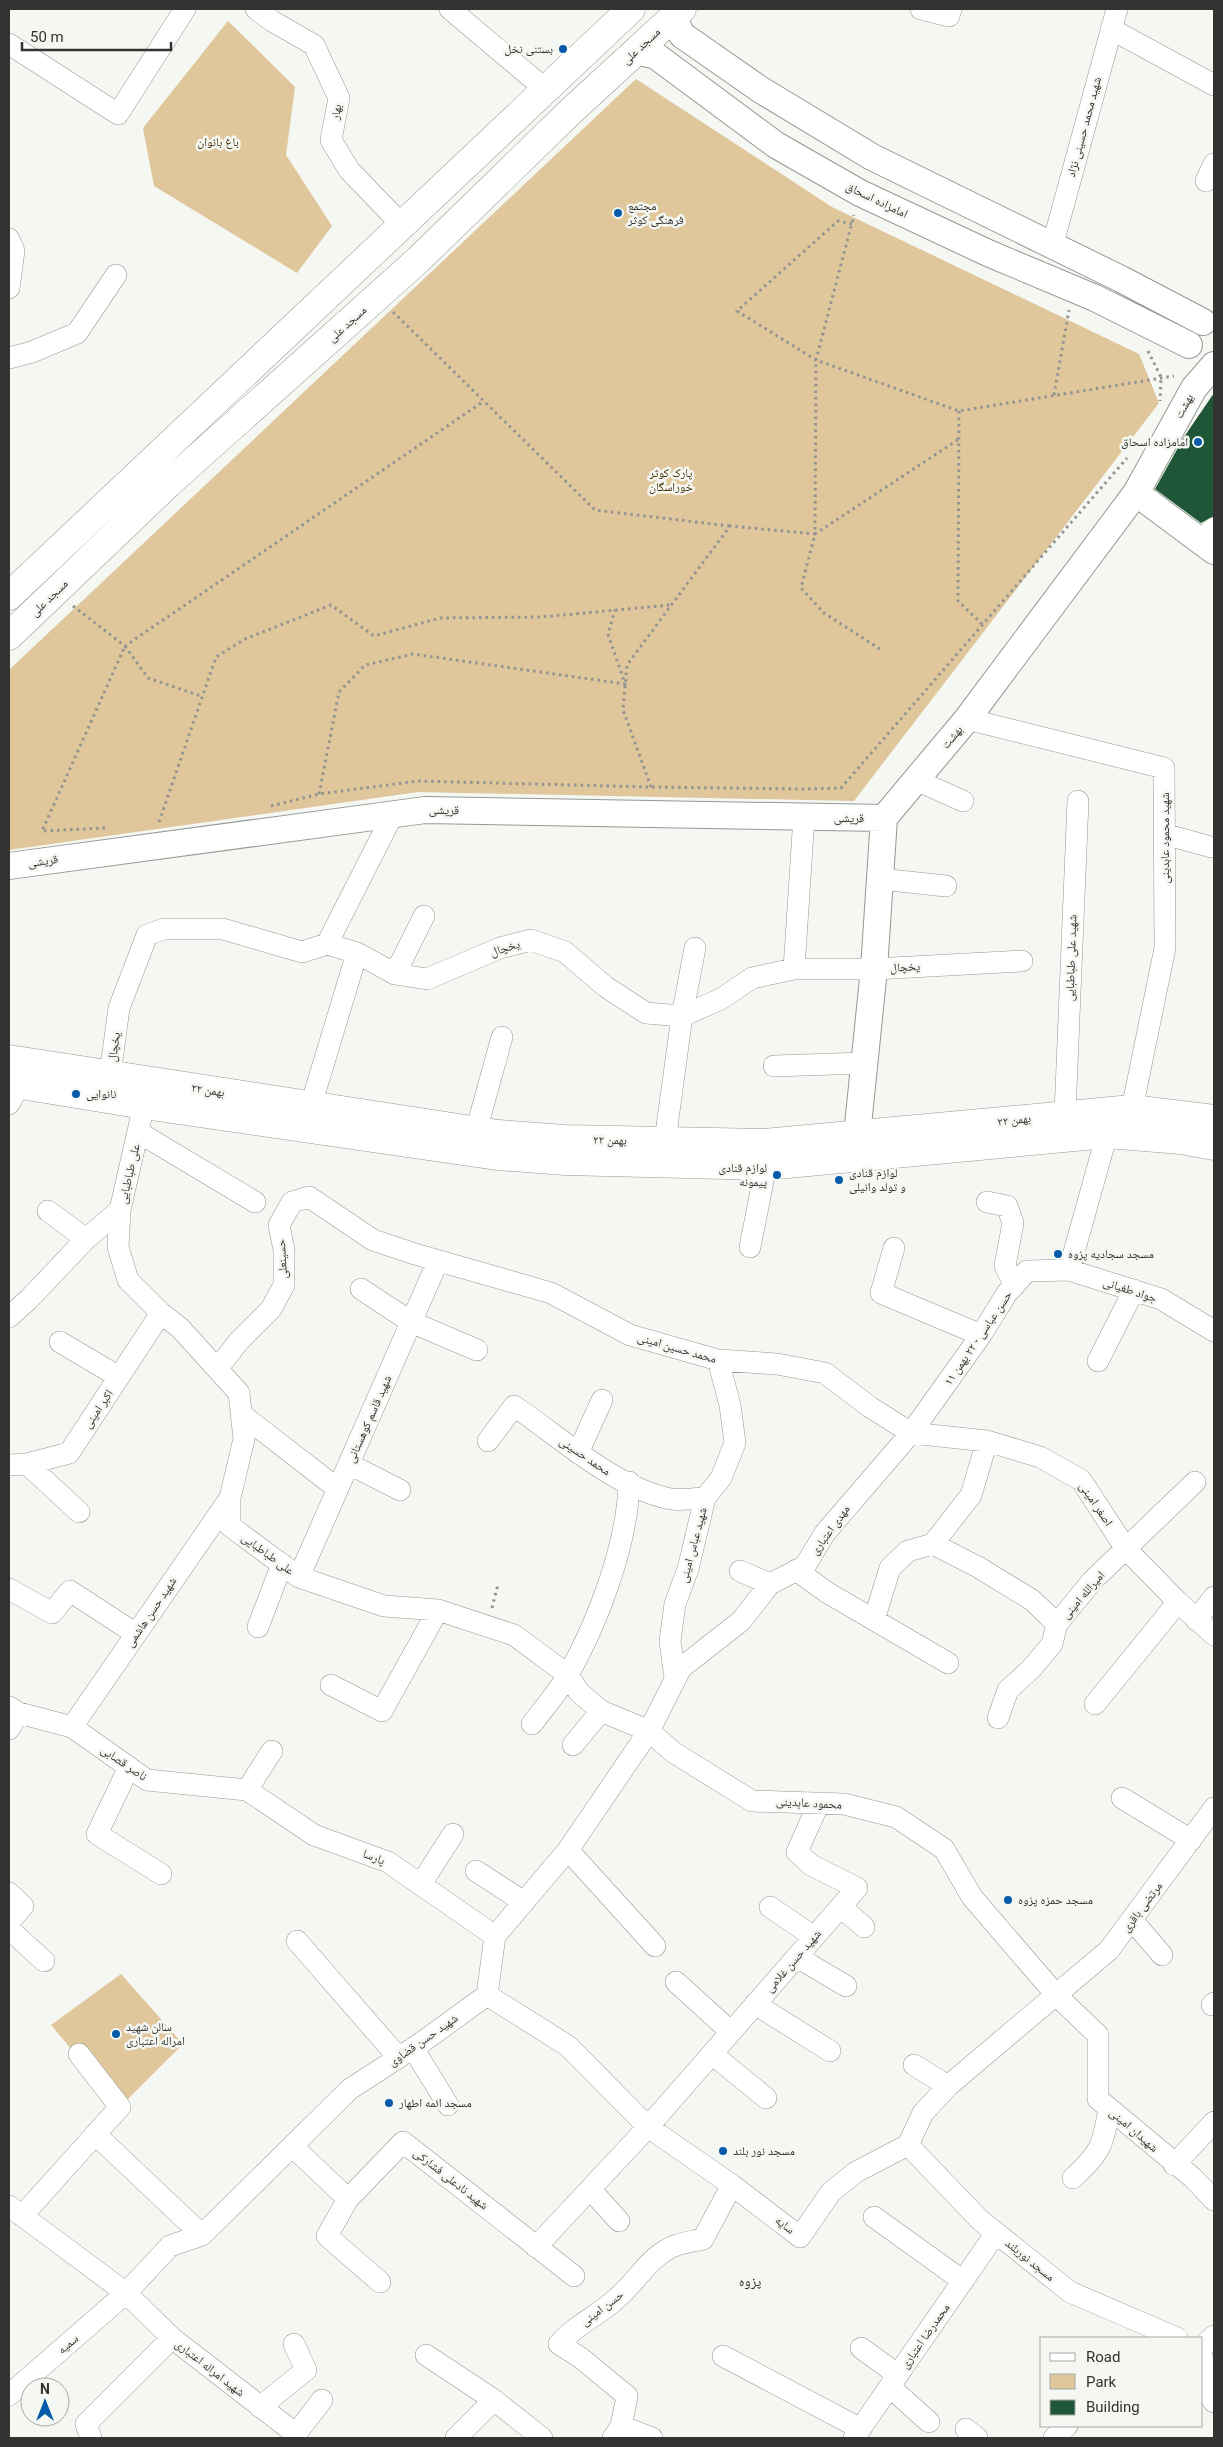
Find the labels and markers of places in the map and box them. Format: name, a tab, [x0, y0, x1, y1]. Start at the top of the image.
place label: بستنی نخل	[504, 42, 553, 56]
marker: بستنی نخل	[557, 43, 569, 55]
place label: مجتمع فرهنگی کوثر	[627, 199, 684, 227]
marker: مجتمع فرهنگی کوثر	[612, 207, 624, 219]
place label: امامزاده اسحاق	[1121, 435, 1188, 449]
marker: امامزاده اسحاق	[1192, 436, 1204, 448]
place label: نانوایی	[86, 1087, 116, 1101]
marker: نانوایی	[70, 1088, 82, 1100]
place label: لوازم قنادی پیمونه	[719, 1161, 767, 1189]
place label: لوازم قنادی و تولد وانیلی	[849, 1166, 906, 1194]
marker: لوازم قنادی پیمونه	[771, 1169, 783, 1181]
marker: لوازم قنادی و تولد وانیلی	[833, 1174, 845, 1186]
place label: مسجد سجادیه پزوه	[1068, 1247, 1154, 1261]
marker: مسجد سجادیه پزوه	[1052, 1248, 1064, 1260]
place label: مسجد حمزه پزوه	[1018, 1893, 1093, 1907]
marker: مسجد حمزه پزوه	[1002, 1894, 1014, 1906]
place label: سالن شهید امراله اعتباری	[126, 2020, 185, 2048]
marker: سالن شهید امراله اعتباری	[110, 2028, 122, 2040]
place label: مسجد ائمه اطهار	[398, 2096, 472, 2110]
marker: مسجد ائمه اطهار	[383, 2097, 395, 2109]
place label: مسجد نور بلند	[733, 2144, 795, 2158]
marker: مسجد نور بلند	[717, 2145, 729, 2157]

